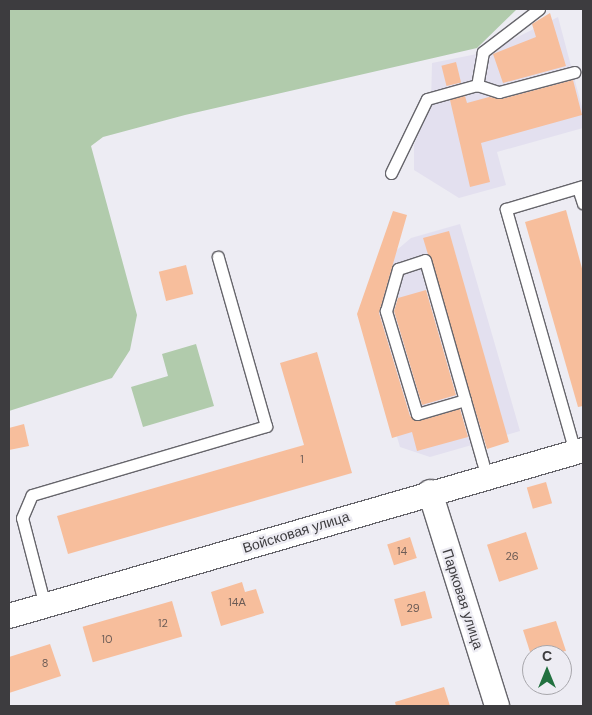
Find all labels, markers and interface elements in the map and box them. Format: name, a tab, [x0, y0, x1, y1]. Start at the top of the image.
house number: 1	[300, 452, 304, 466]
street label: Войсковая улица	[241, 508, 351, 556]
house number: 14	[397, 544, 407, 558]
street label: Парковая улица	[439, 547, 487, 651]
house number: 26	[505, 549, 519, 563]
house number: 14А	[228, 595, 246, 609]
house number: 29	[406, 601, 420, 615]
house number: 12	[158, 616, 168, 630]
house number: 10	[102, 632, 112, 646]
north arrow	[522, 645, 572, 695]
text: С	[542, 647, 552, 665]
house number: 8	[42, 656, 48, 670]

